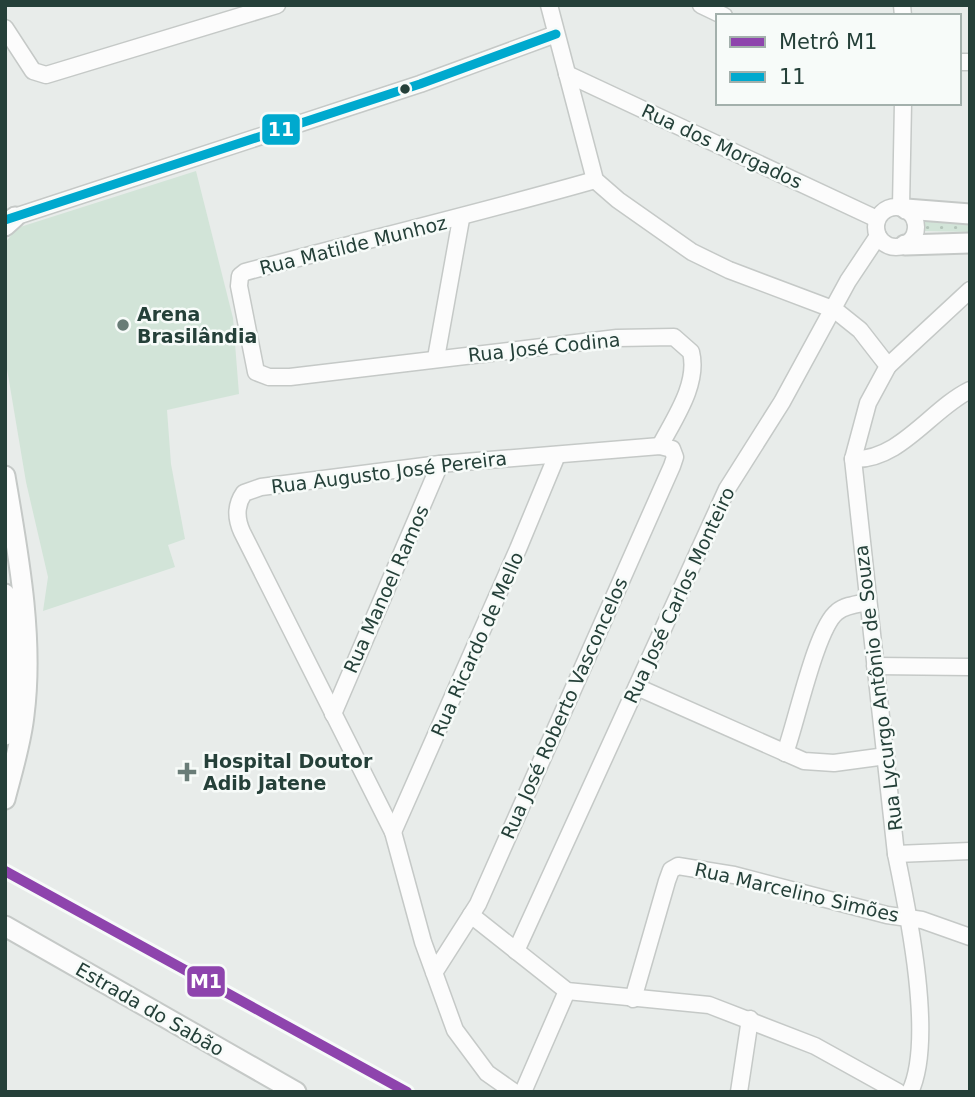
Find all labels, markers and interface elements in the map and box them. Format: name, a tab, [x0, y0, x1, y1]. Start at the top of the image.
legend	[716, 14, 961, 105]
text: Metrô M1	[779, 30, 877, 54]
text: 11	[779, 65, 806, 89]
unlabelled marker	[398, 82, 412, 96]
street label: Rua dos Morgados	[638, 99, 806, 193]
line badge: 11	[261, 113, 301, 146]
text: 11	[268, 118, 294, 140]
street label: Rua Matilde Munhoz	[257, 211, 449, 279]
place label: Arena Brasilândia	[137, 303, 257, 347]
marker: Arena Brasilândia	[115, 317, 131, 333]
street label: Rua José Codina	[467, 328, 621, 366]
street label: Rua Augusto José Pereira	[270, 447, 508, 497]
street label: Rua José Carlos Monteiro	[619, 483, 739, 707]
street label: Rua Manoel Ramos	[339, 502, 433, 676]
street label: Rua Lycurgo Antônio de Souza	[850, 544, 906, 832]
street label: Rua Ricardo de Mello	[426, 548, 528, 740]
street label: Rua José Roberto Vasconcelos	[496, 574, 632, 842]
place label: Hospital Doutor Adib Jatene	[203, 750, 373, 794]
marker: Hospital Doutor Adib Jatene	[177, 762, 197, 782]
street label: Rua Marcelino Simões	[693, 858, 901, 926]
street label: Estrada do Sabão	[72, 958, 228, 1060]
line badge: M1	[186, 965, 226, 998]
text: M1	[190, 970, 222, 992]

